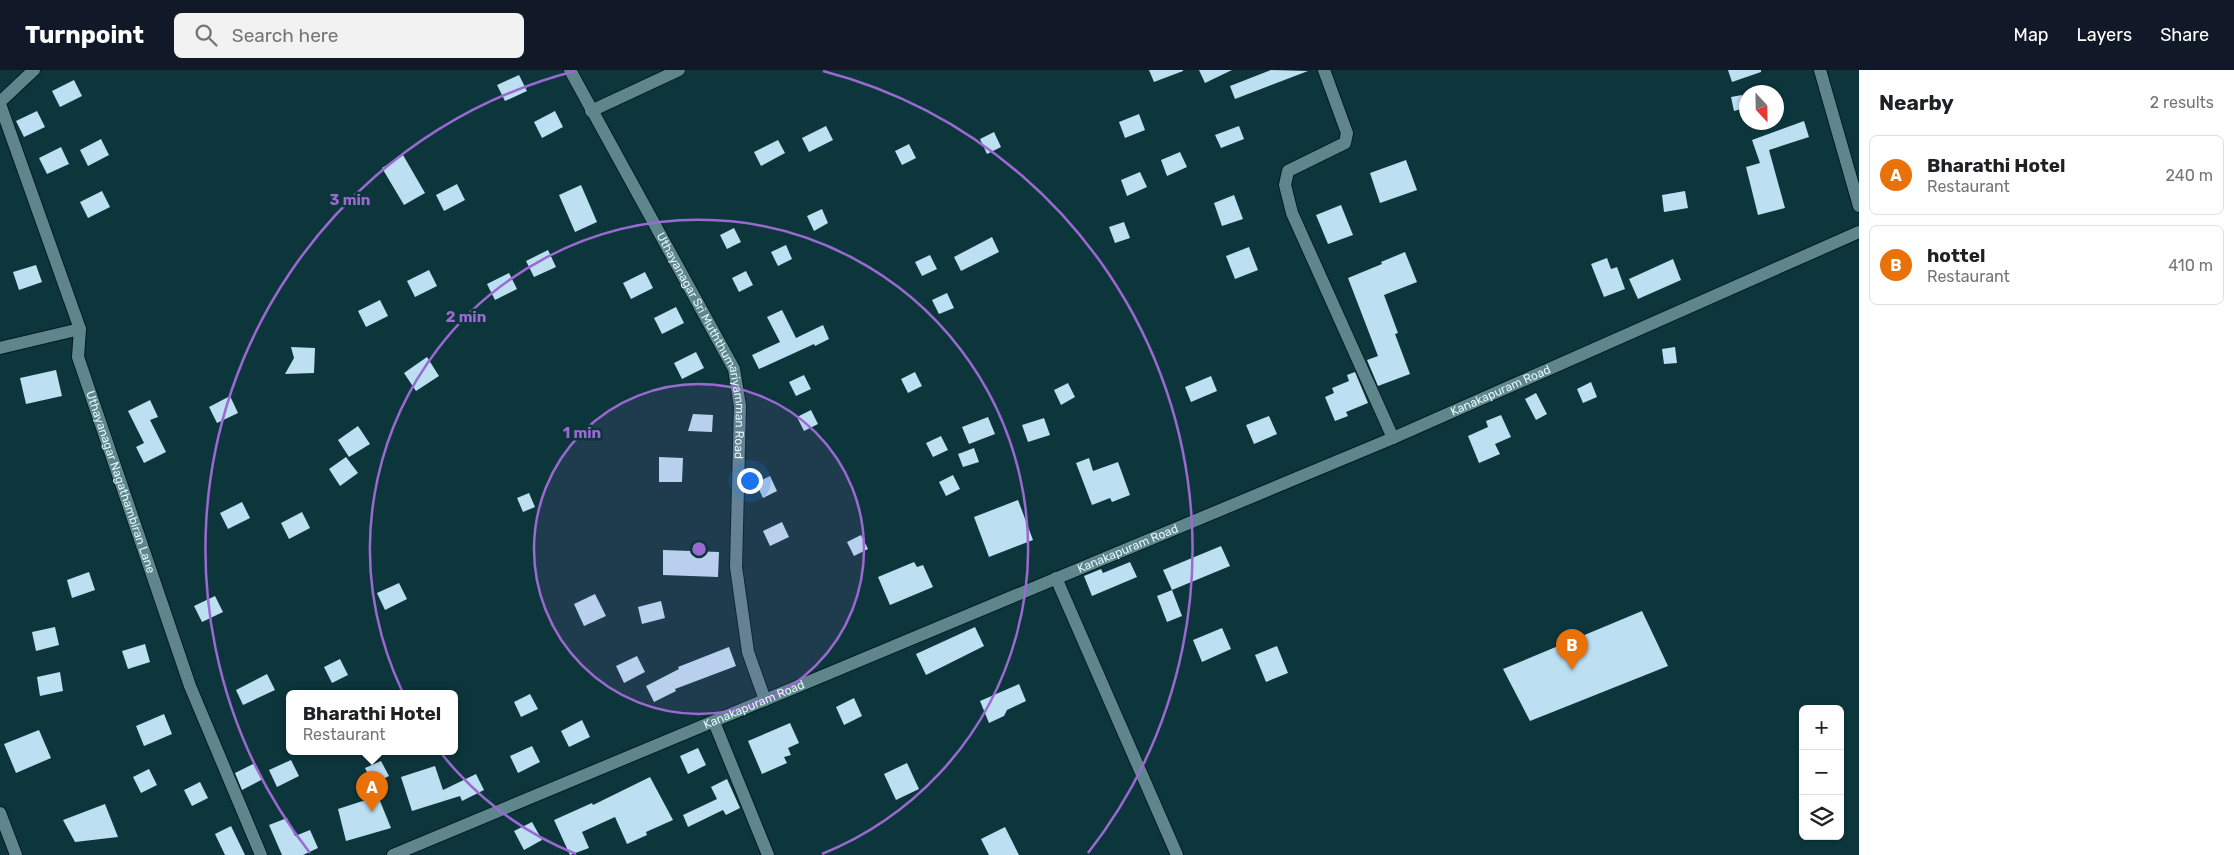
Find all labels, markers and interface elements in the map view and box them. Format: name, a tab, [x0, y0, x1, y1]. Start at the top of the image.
search box	[174, 13, 524, 58]
text: Turnpoint	[25, 21, 144, 49]
icon: search	[192, 21, 220, 49]
text: Search here	[232, 24, 338, 47]
text: Map	[2014, 24, 2049, 46]
text: Layers	[2077, 24, 2132, 46]
text: Share	[2160, 24, 2209, 46]
north arrow	[1739, 85, 1784, 130]
text: Nearby	[1879, 90, 1954, 115]
text: 2 results	[2150, 93, 2214, 112]
text: Bharathi Hotel	[1927, 154, 2066, 177]
text: A	[1890, 166, 1902, 185]
text: 240 m	[2166, 166, 2213, 185]
text: Restaurant	[1927, 177, 2010, 196]
text: 3 min	[330, 191, 370, 209]
street label: Uthayanagar Sri Muththumariyamman Road	[653, 230, 747, 459]
text: hottel	[1927, 244, 1985, 267]
text: B	[1890, 256, 1902, 275]
text: 410 m	[2168, 256, 2213, 275]
text: Restaurant	[1927, 267, 2010, 286]
text: 2 min	[446, 308, 486, 326]
street label: Kanakapuram Road	[1448, 362, 1553, 419]
street label: Uthayanagar Nagathambiran Lane	[83, 389, 158, 575]
text: 1 min	[563, 424, 601, 442]
your location	[737, 468, 763, 494]
street label: Kanakapuram Road	[1075, 521, 1180, 576]
centre of rings	[690, 540, 708, 558]
pin: B	[1556, 629, 1588, 670]
street label: Kanakapuram Road	[701, 677, 806, 732]
popup	[286, 690, 458, 755]
text: Bharathi Hotel	[303, 702, 441, 725]
map controls	[1799, 705, 1844, 840]
button: +	[1799, 705, 1844, 750]
text: Restaurant	[303, 725, 386, 744]
button: −	[1799, 750, 1844, 795]
pin: A	[356, 771, 388, 812]
button: layers	[1799, 795, 1844, 840]

